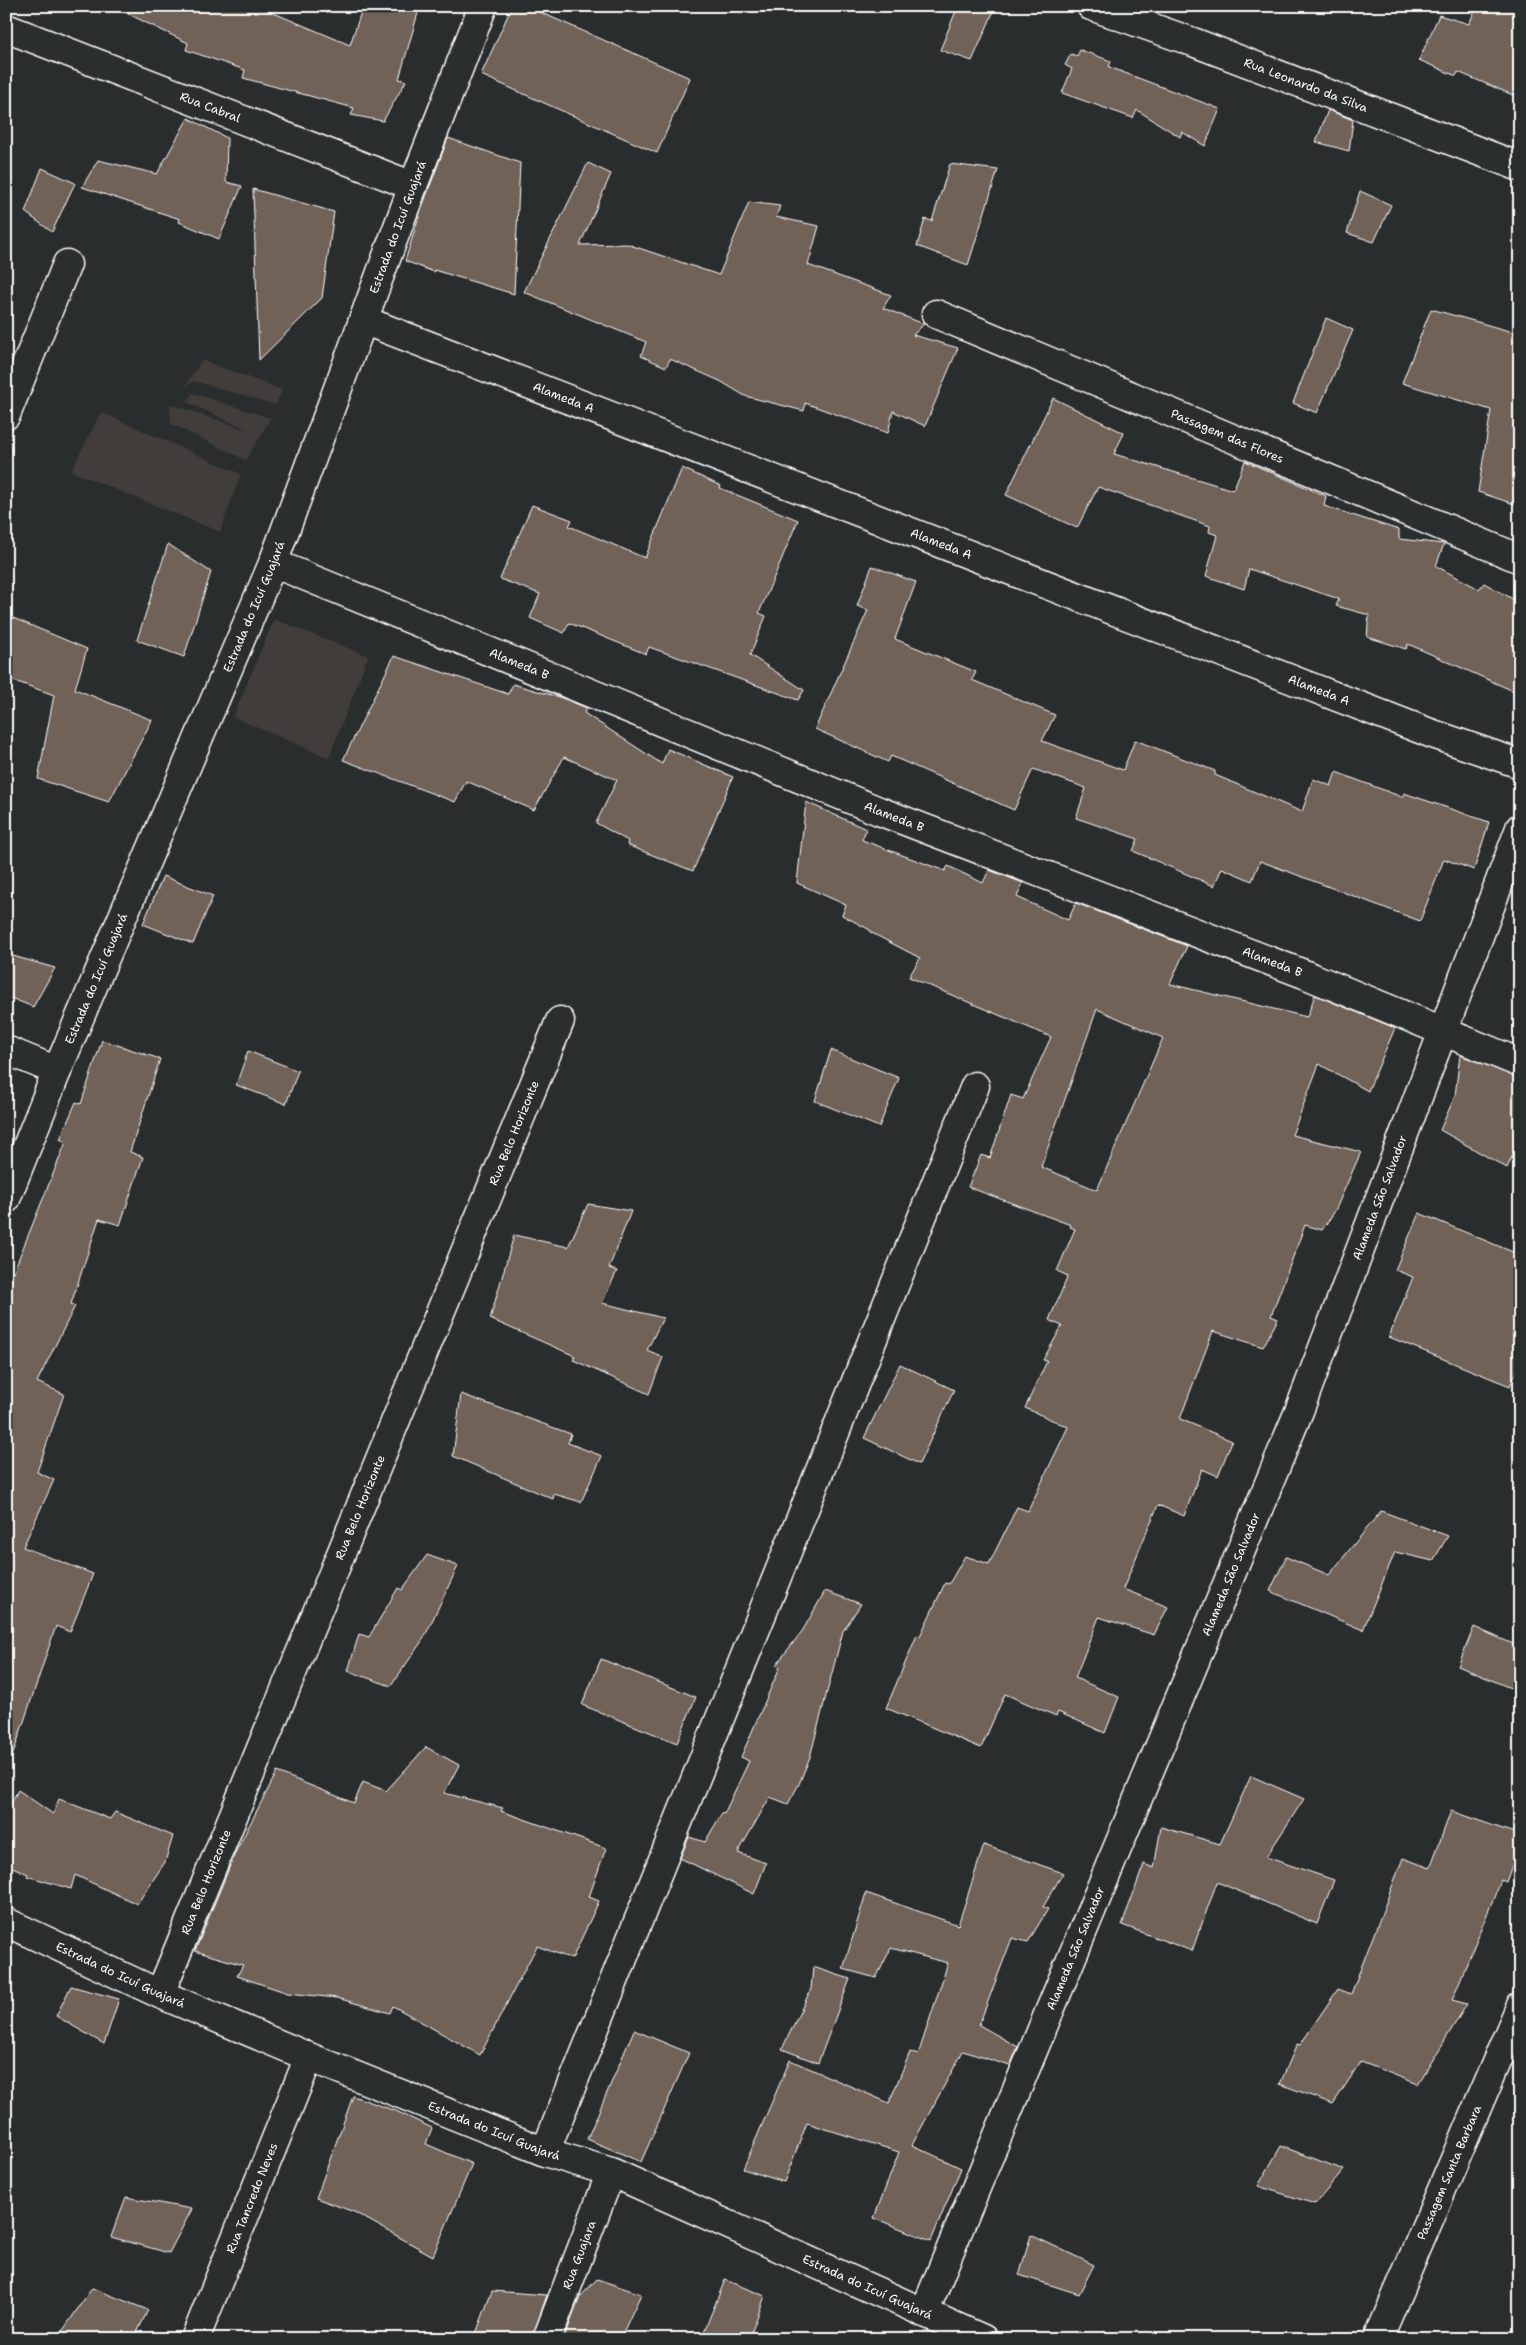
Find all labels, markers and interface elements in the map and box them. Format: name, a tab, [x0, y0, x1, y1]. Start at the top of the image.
street label: Rua Leonardo da Silva	[1242, 54, 1371, 116]
street label: Rua Cabral	[177, 88, 243, 126]
street label: Estrada do Icuí Guajará	[366, 158, 430, 296]
street label: Alameda A	[530, 378, 597, 417]
street label: Passagem das Flores	[1169, 405, 1286, 467]
street label: Alameda A	[908, 525, 974, 563]
street label: Estrada do Icuí Guajará	[219, 539, 289, 675]
street label: Alameda B	[487, 644, 551, 683]
street label: Alameda A	[1286, 671, 1352, 709]
street label: Alameda B	[862, 798, 926, 836]
street label: Estrada do Icuí Guajará	[61, 910, 131, 1047]
street label: Alameda B	[1240, 943, 1305, 981]
street label: Rua Belo Horizonte	[485, 1078, 543, 1188]
street label: Alameda São Salvador	[1349, 1133, 1411, 1262]
street label: Rua Belo Horizonte	[331, 1452, 389, 1562]
street label: Alameda São Salvador	[1198, 1510, 1264, 1639]
street label: Rua Belo Horizonte	[177, 1827, 235, 1937]
street label: Alameda São Salvador	[1043, 1884, 1109, 2013]
street label: Estrada do Icuí Guajará	[53, 1938, 188, 2012]
street label: Estrada do Icuí Guajará	[426, 2098, 562, 2164]
street label: Passagem Santa Barbara	[1413, 2102, 1485, 2242]
street label: Rua Tancredo Neves	[222, 2140, 281, 2256]
street label: Rua Guajara	[559, 2218, 600, 2292]
street label: Estrada do Icuí Guajará	[800, 2251, 935, 2323]

